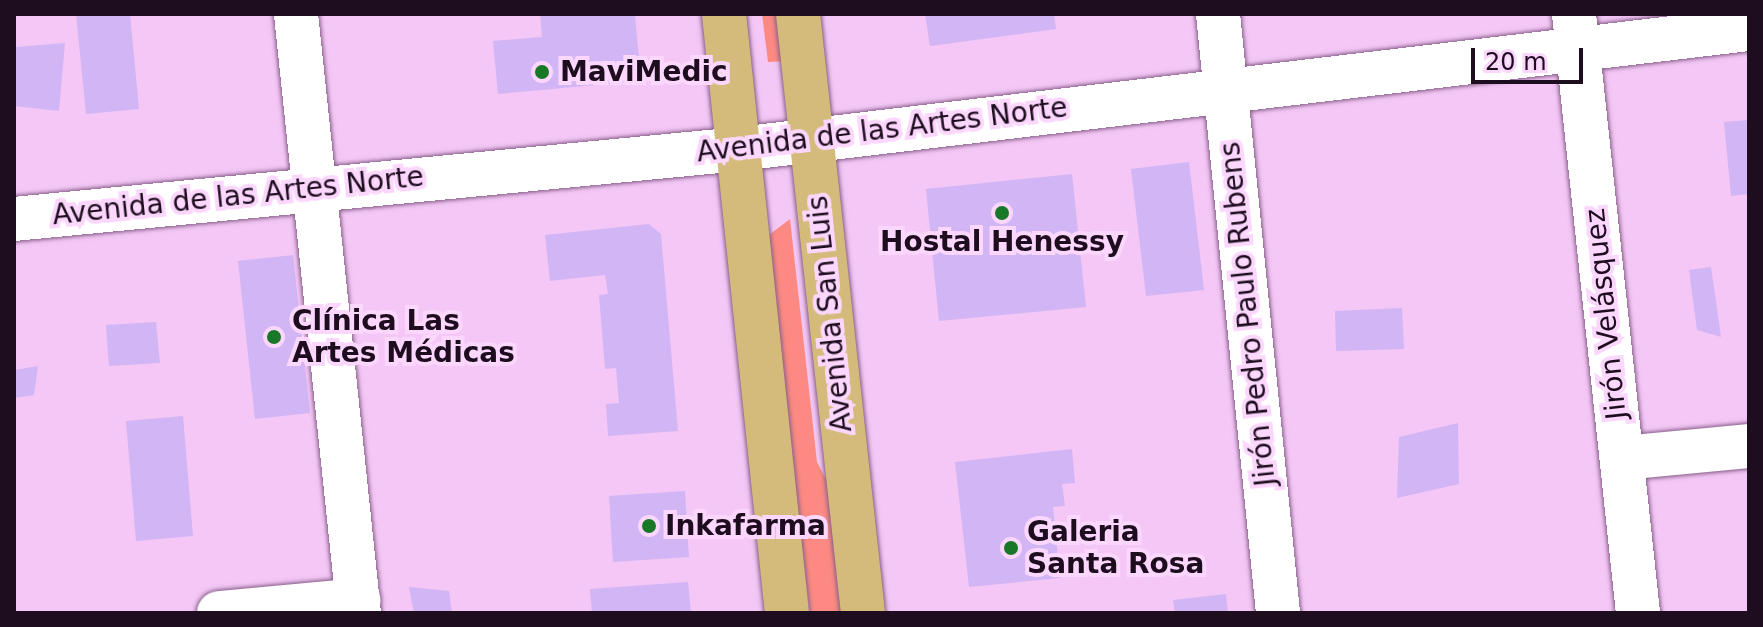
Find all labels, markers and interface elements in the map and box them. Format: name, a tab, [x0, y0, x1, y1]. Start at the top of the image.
scale bar	[1475, 32, 1587, 82]
text: 20 m	[1485, 48, 1547, 76]
place label: MaviMedic	[560, 55, 728, 89]
marker: MaviMedic	[531, 61, 553, 83]
street label: Avenida de las Artes Norte	[695, 91, 1069, 169]
street label: Jirón Pedro Paulo Rubens	[1213, 140, 1283, 488]
street label: Avenida de las Artes Norte	[51, 160, 425, 232]
street label: Avenida San Luis	[801, 194, 859, 434]
marker: Hostal Henessy	[993, 204, 1011, 222]
street label: Jirón Velásquez	[1578, 207, 1634, 421]
place label: Hostal Henessy	[880, 225, 1124, 259]
place label: Clínica Las Artes Médicas	[292, 304, 515, 370]
marker: Clínica Las Artes Médicas	[263, 326, 285, 348]
place label: Inkafarma	[665, 509, 826, 543]
place label: Galeria Santa Rosa	[1027, 515, 1204, 581]
marker: Inkafarma	[640, 517, 658, 535]
marker: Galeria Santa Rosa	[1002, 539, 1020, 557]

